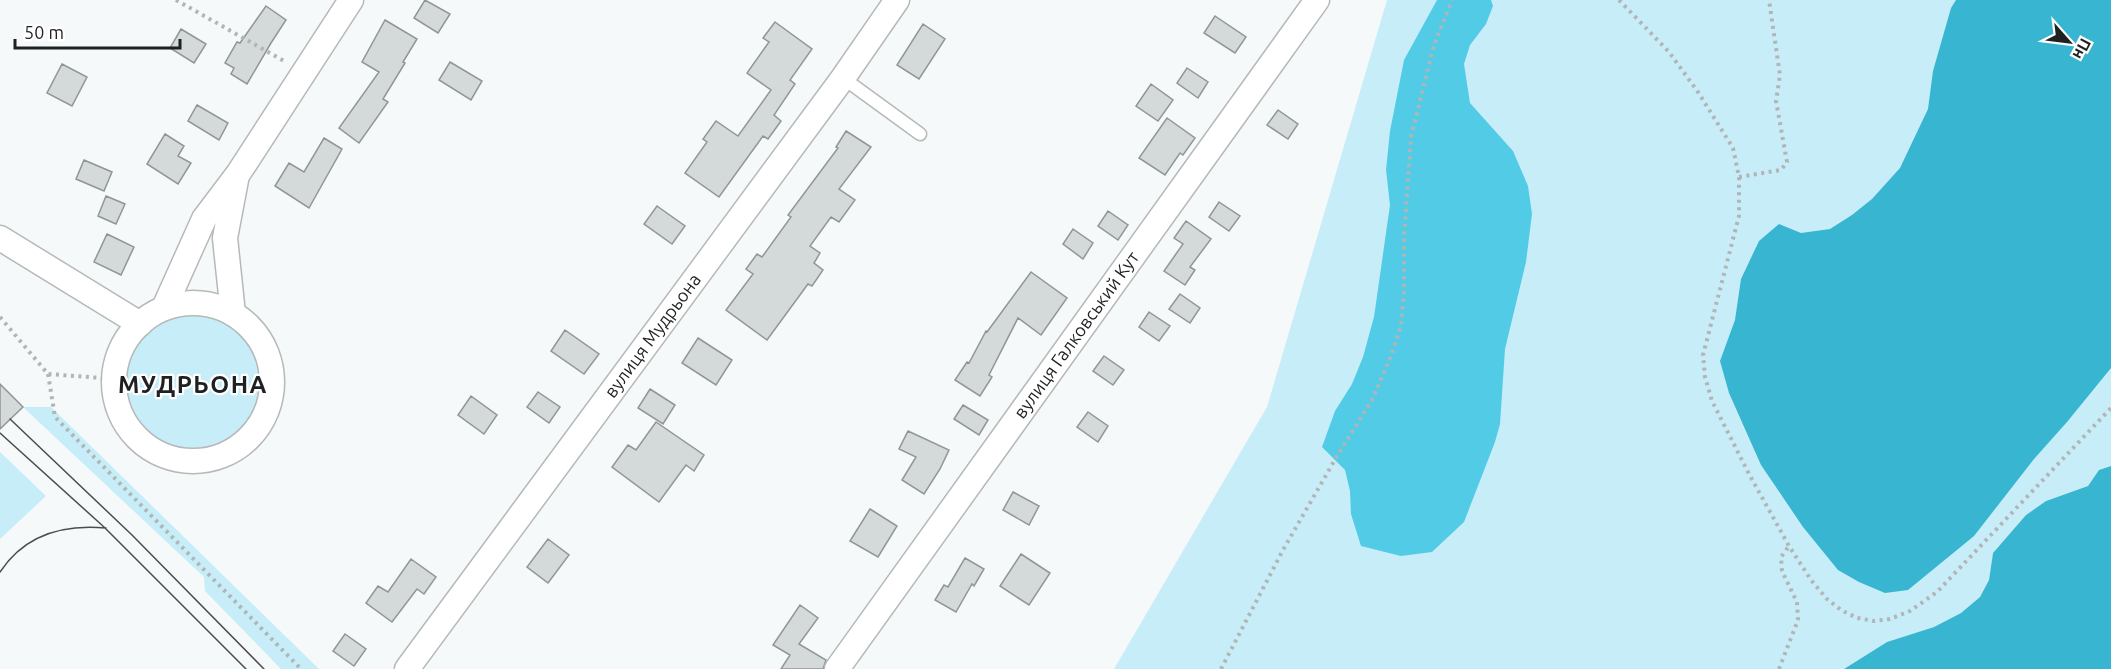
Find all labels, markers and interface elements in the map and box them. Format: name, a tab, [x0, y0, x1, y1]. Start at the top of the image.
scale bar	[15, 12, 180, 50]
north arrow	[2039, 12, 2099, 72]
text: 50 m	[24, 22, 64, 42]
text: Пн	[2069, 36, 2095, 63]
street label: вулиця Галковський Кут	[1009, 247, 1142, 422]
street label: вулиця Мудрьона	[600, 270, 704, 401]
district label: МУДРЬОНА	[118, 371, 268, 398]

